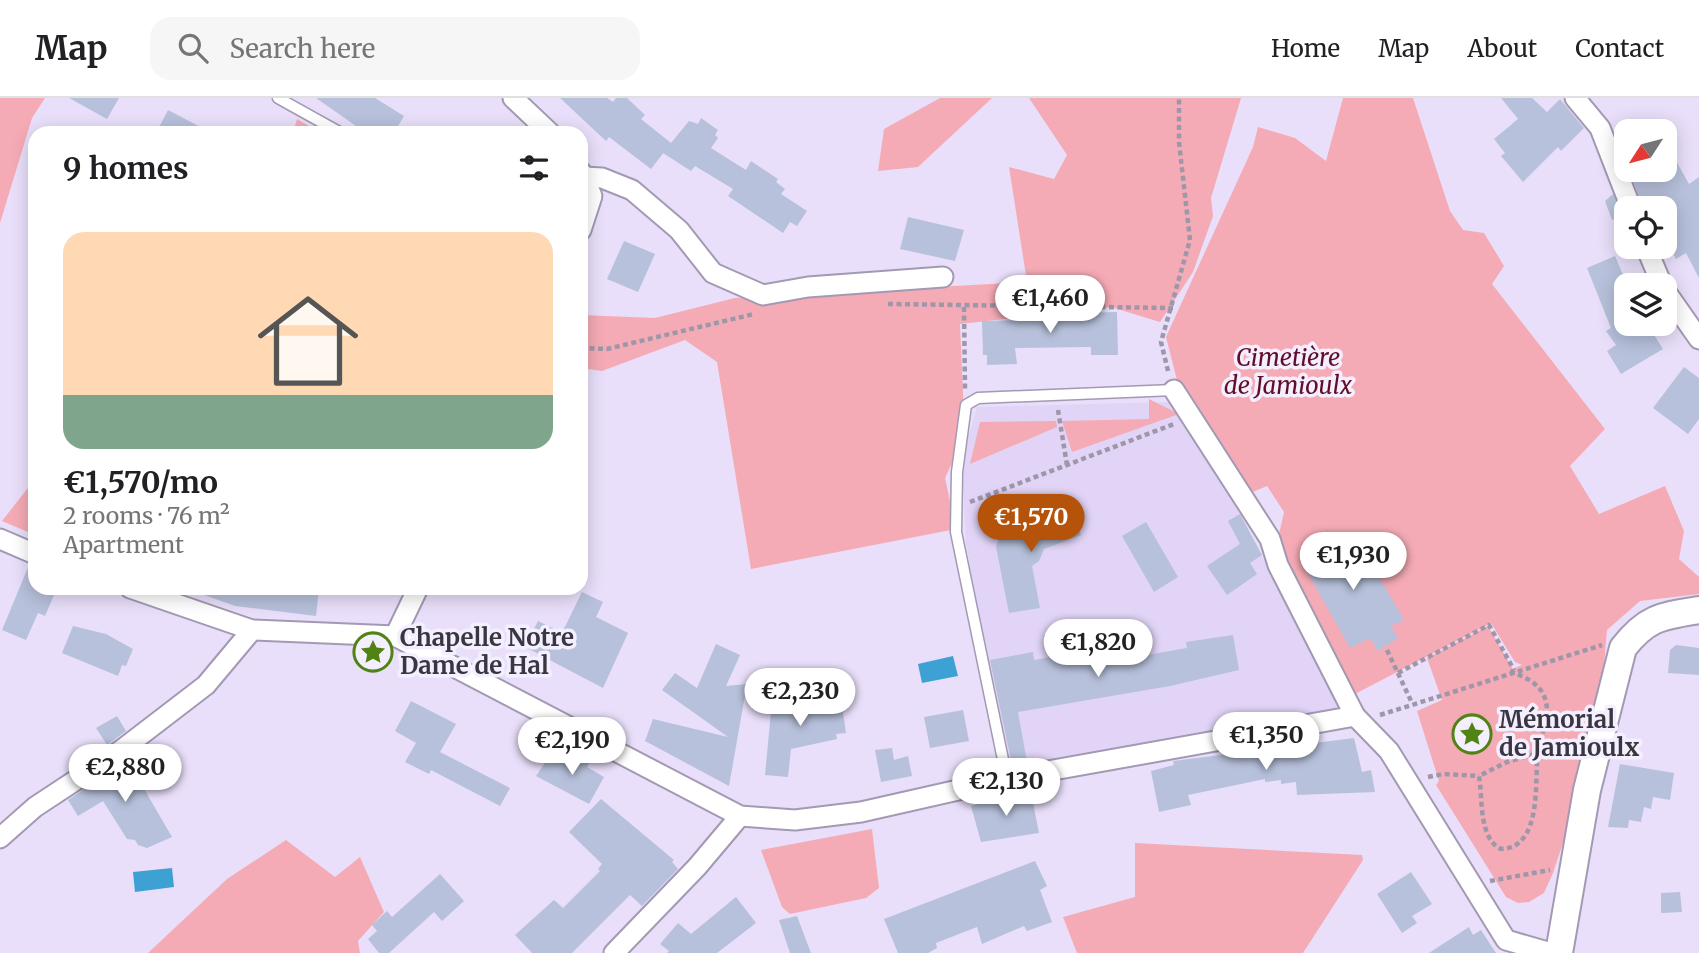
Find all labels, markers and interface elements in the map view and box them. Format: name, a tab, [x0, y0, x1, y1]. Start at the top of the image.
search box	[150, 17, 640, 80]
text: Map	[35, 28, 108, 69]
icon: search	[174, 29, 212, 67]
text: Search here	[230, 32, 375, 65]
text: Home	[1271, 33, 1340, 64]
text: Map	[1378, 33, 1429, 64]
text: About	[1467, 33, 1537, 64]
text: Contact	[1575, 33, 1664, 64]
north arrow	[1614, 119, 1676, 182]
map controls	[1614, 119, 1677, 336]
text: 9 homes	[63, 149, 189, 187]
icon: filters	[515, 149, 553, 187]
button: locate	[1614, 196, 1677, 259]
button: layers	[1614, 273, 1677, 336]
pin: €1,460	[993, 275, 1107, 335]
icon: home	[245, 278, 371, 404]
text: €1,460	[1011, 283, 1089, 312]
park label: Cimetière de Jamioulx	[1224, 342, 1353, 401]
text: €1,570/mo	[63, 463, 218, 501]
pin: €1,570	[974, 494, 1088, 554]
text: 2 rooms · 76 m²	[63, 501, 230, 530]
text: €1,570	[994, 502, 1068, 531]
text: Apartment	[63, 530, 184, 559]
pin: €1,930	[1296, 532, 1410, 592]
text: €1,930	[1316, 540, 1390, 569]
pin: €1,820	[1041, 620, 1155, 679]
place label: Chapelle Notre Dame de Hal	[400, 622, 574, 681]
text: €1,820	[1060, 627, 1136, 656]
place icon: Chapelle Notre Dame de Hal	[352, 631, 394, 673]
pin: €2,230	[743, 668, 857, 728]
text: €2,230	[760, 676, 840, 705]
place label: Mémorial de Jamioulx	[1499, 704, 1639, 763]
pin: €1,350	[1209, 712, 1323, 772]
place icon: Mémorial de Jamioulx	[1451, 713, 1493, 755]
pin: €2,190	[515, 718, 629, 777]
text: €1,350	[1228, 720, 1304, 749]
text: €2,190	[534, 725, 610, 754]
pin: €2,880	[68, 744, 182, 804]
text: €2,880	[85, 752, 165, 781]
pin: €2,130	[949, 758, 1063, 818]
text: €2,130	[968, 766, 1044, 795]

